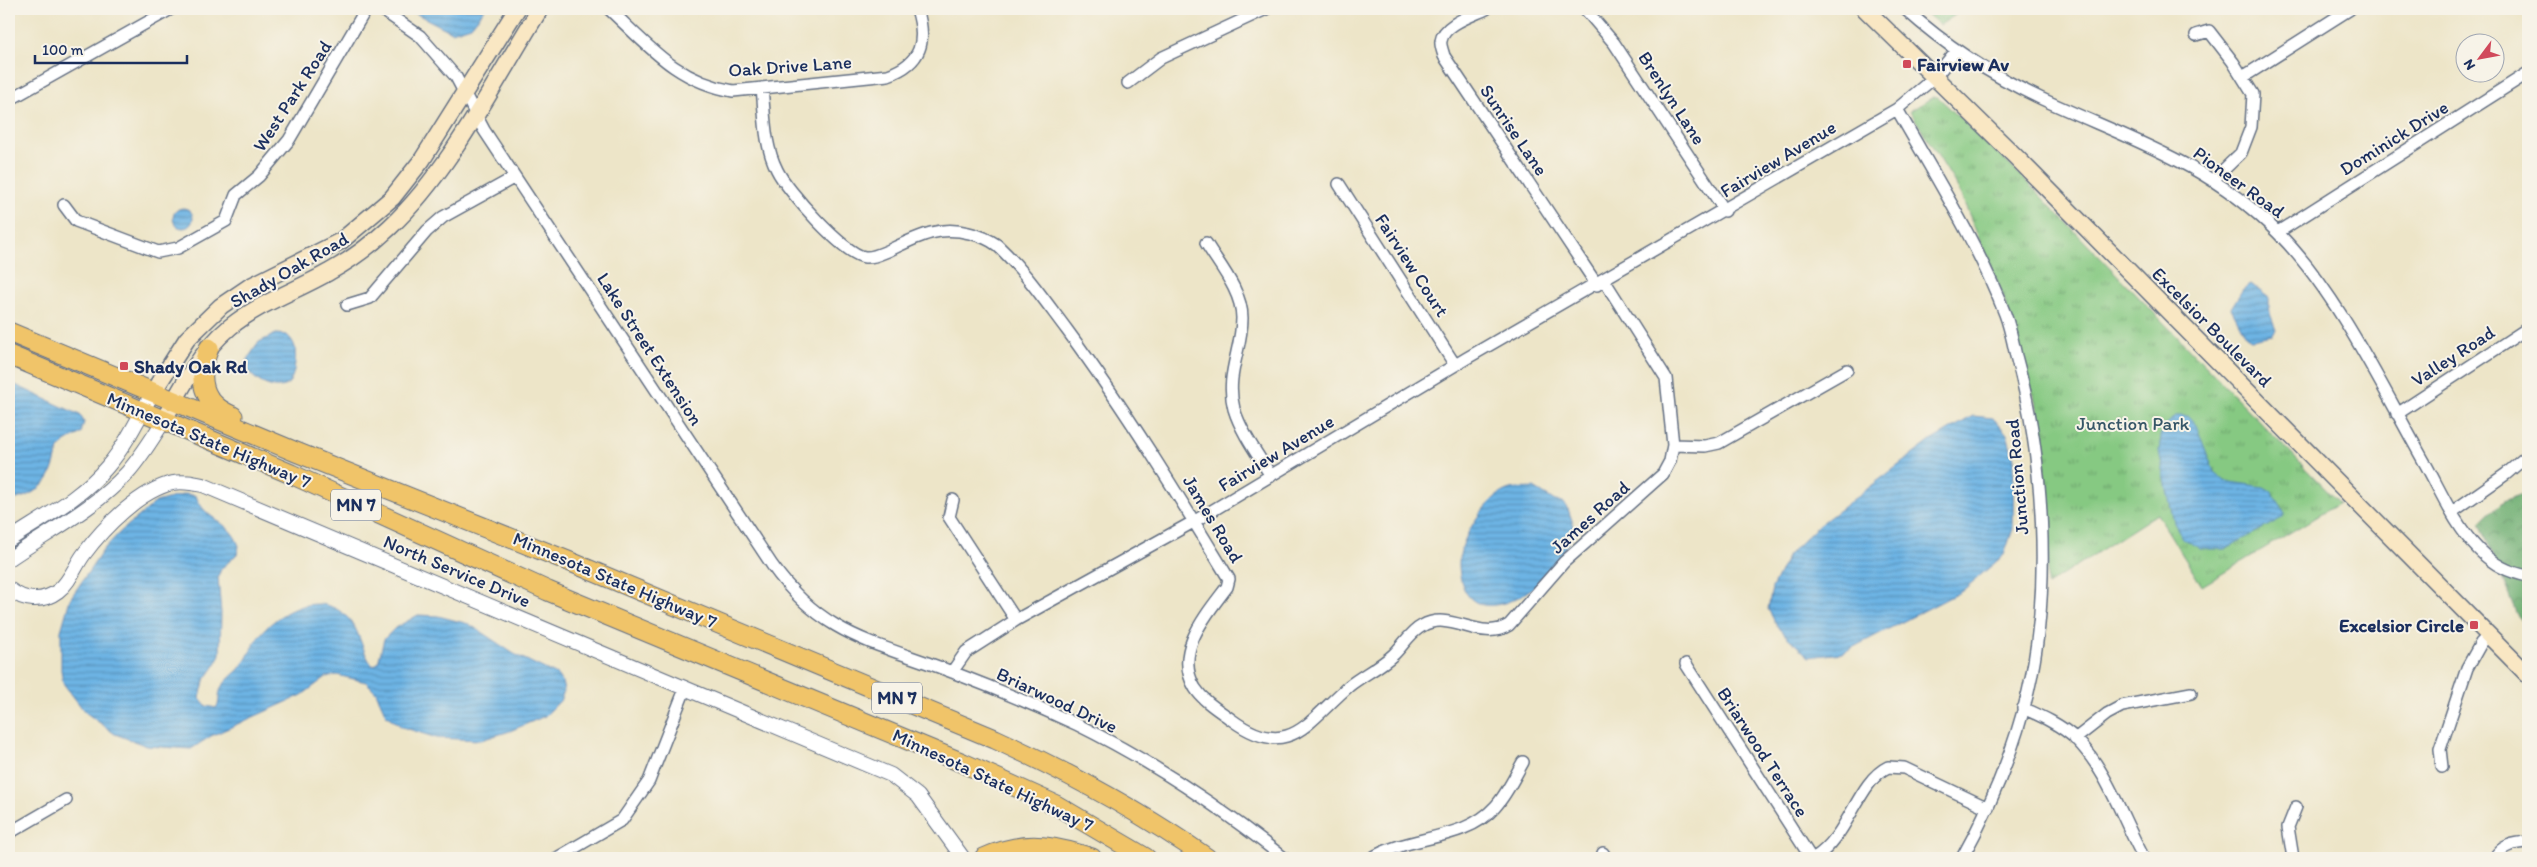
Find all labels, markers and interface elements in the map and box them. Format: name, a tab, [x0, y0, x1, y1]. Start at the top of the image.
scale bar	[35, 32, 188, 64]
north arrow	[2454, 32, 2504, 82]
street label: West Park Road	[248, 36, 336, 156]
text: 100 m	[42, 41, 84, 59]
street label: Brenlyn Lane	[1633, 47, 1711, 149]
street label: Oak Drive Lane	[727, 50, 853, 82]
place label: Fairview Av	[1917, 53, 2009, 76]
text: N	[2460, 56, 2479, 73]
marker: Fairview Av	[1901, 58, 1913, 70]
street label: Sunrise Lane	[1475, 80, 1553, 180]
street label: Dominick Drive	[2336, 96, 2452, 180]
street label: Fairview Avenue	[1716, 115, 1840, 203]
street label: Pioneer Road	[2189, 141, 2290, 223]
street label: Fairview Court	[1370, 209, 1454, 321]
street label: Shady Oak Road	[226, 227, 352, 313]
street label: Excelsior Boulevard	[2147, 262, 2277, 392]
street label: Lake Street Extension	[592, 268, 708, 430]
street label: Valley Road	[2407, 320, 2499, 391]
place label: Shady Oak Rd	[134, 355, 248, 378]
marker: Shady Oak Rd	[118, 360, 130, 372]
street label: Minnesota State Highway 7	[104, 387, 314, 493]
street label: Fairview Avenue	[1214, 409, 1338, 497]
park label: Junction Park	[2077, 412, 2190, 435]
street label: Junction Road	[2000, 418, 2034, 536]
street label: James Road	[1178, 471, 1248, 568]
street label: James Road	[1546, 475, 1635, 558]
road number: MN 7	[331, 490, 381, 520]
street label: Minnesota State Highway 7	[510, 527, 720, 633]
street label: North Service Drive	[380, 530, 534, 612]
place label: Excelsior Circle	[2339, 614, 2464, 637]
marker: Excelsior Circle	[2468, 619, 2480, 631]
street label: Briarwood Drive	[993, 662, 1121, 738]
road number: MN 7	[872, 682, 922, 714]
street label: Briarwood Terrace	[1712, 683, 1814, 821]
street label: Minnesota State Highway 7	[889, 723, 1097, 837]

